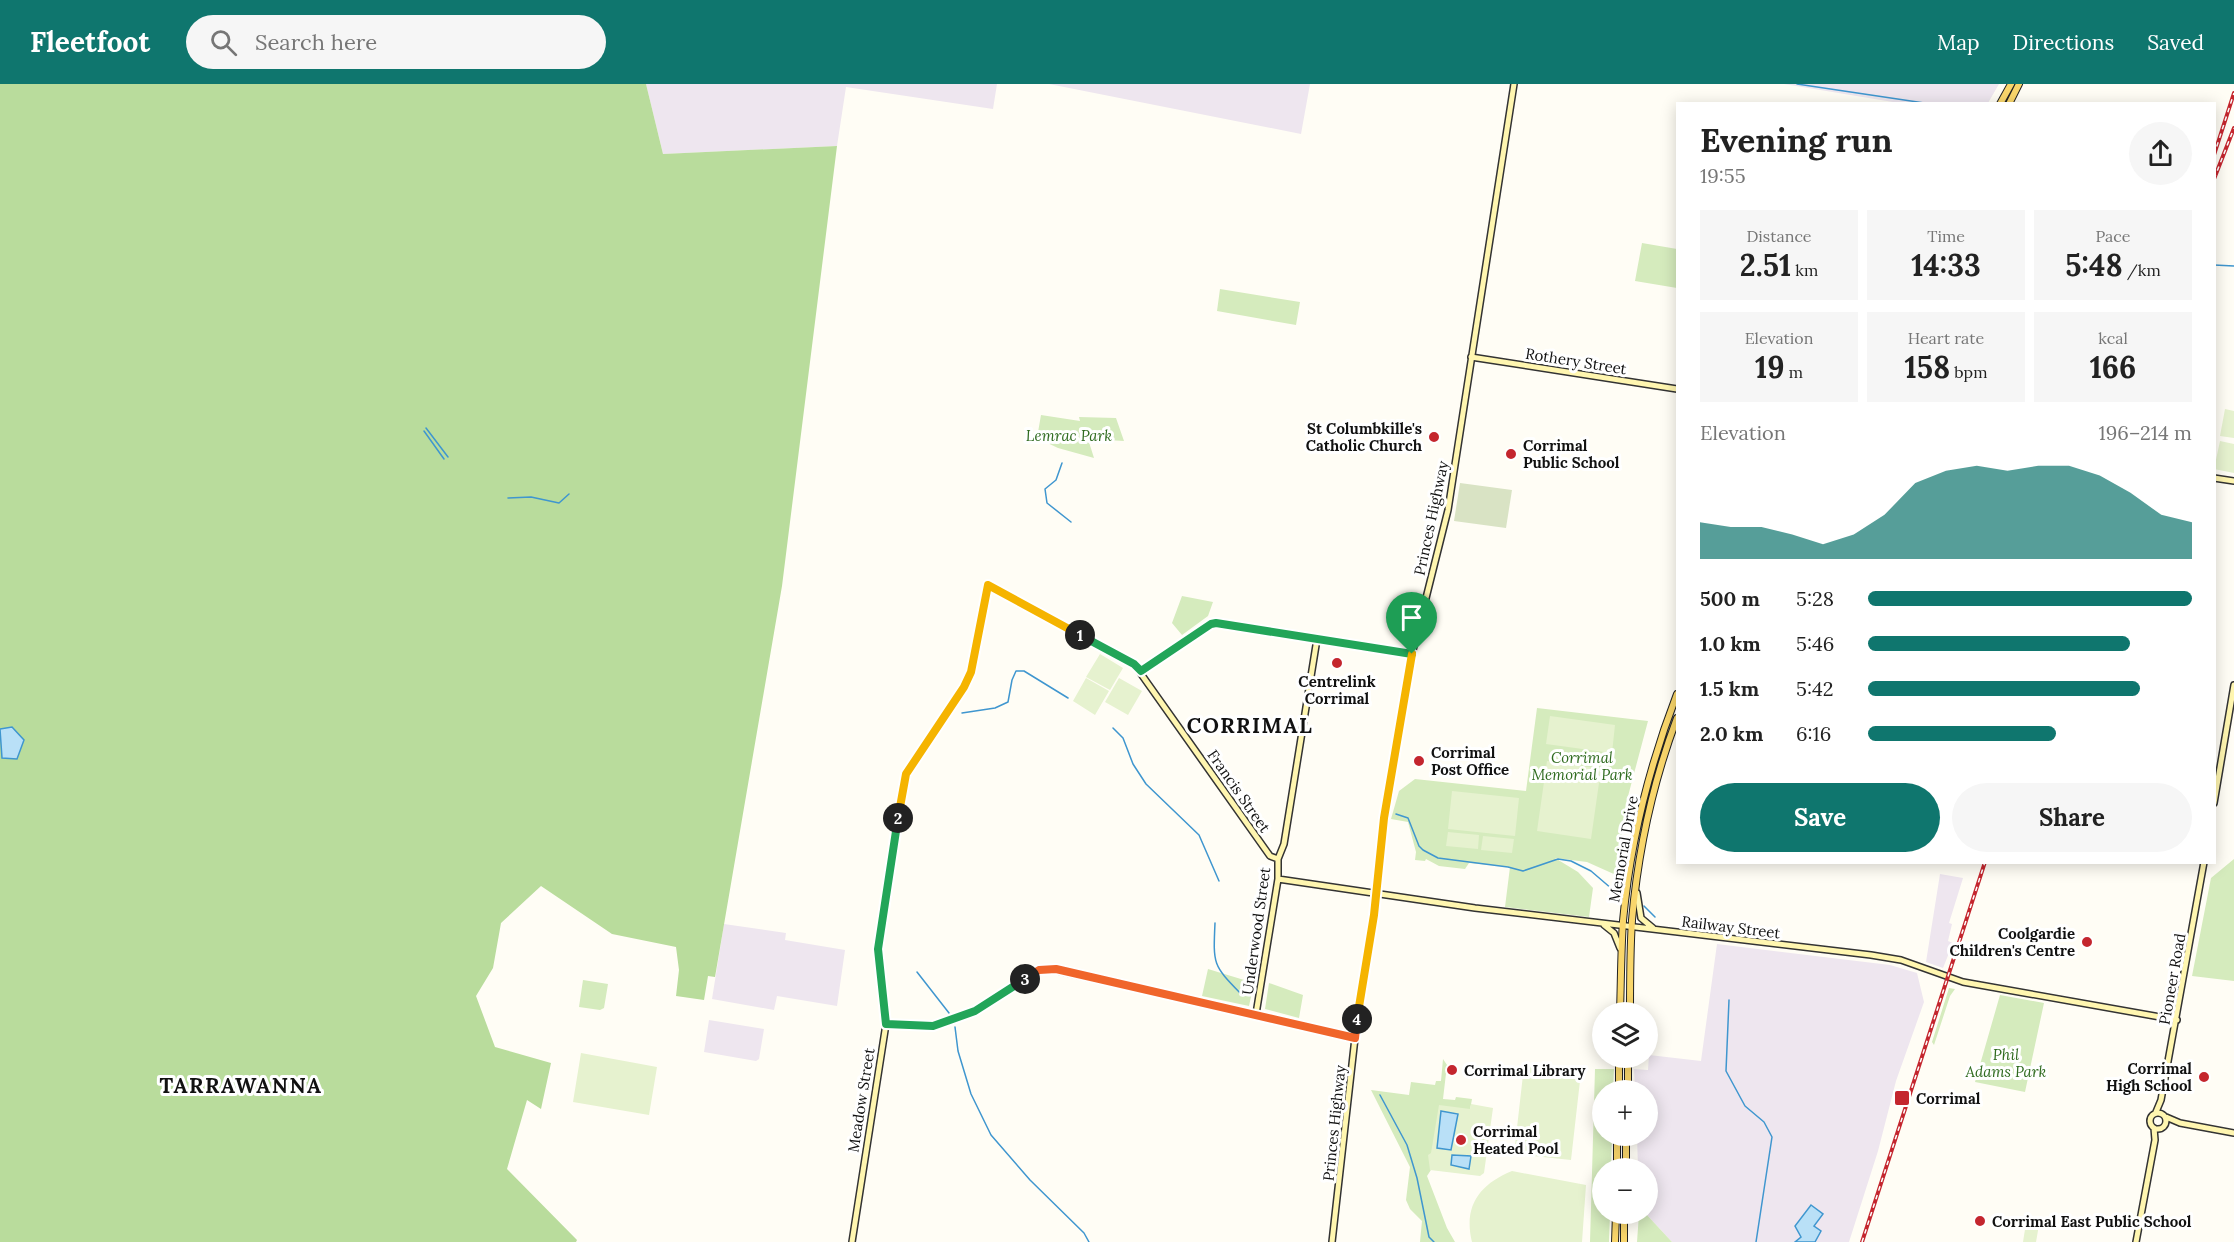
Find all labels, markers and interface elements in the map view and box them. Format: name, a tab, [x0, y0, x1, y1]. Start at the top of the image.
search box	[186, 15, 606, 69]
text: Fleetfoot	[30, 24, 150, 60]
icon: search	[207, 26, 240, 59]
text: Search here	[255, 28, 377, 56]
text: Map	[1937, 29, 1980, 56]
text: Directions	[2013, 29, 2114, 56]
text: Saved	[2147, 29, 2204, 56]
text: Evening run	[1700, 119, 1892, 161]
button: share	[2129, 122, 2192, 185]
text: 19:55	[1700, 163, 1746, 188]
text: Distance	[1746, 226, 1812, 246]
text: Time	[1927, 226, 1965, 246]
text: Pace	[2096, 226, 2130, 246]
text: 2.51	[1740, 246, 1791, 284]
text: 14:33	[1911, 246, 1981, 284]
text: 5:48	[2065, 246, 2123, 284]
text: km	[1791, 260, 1818, 280]
text: /km	[2123, 260, 2161, 280]
text: Elevation	[1745, 328, 1813, 348]
text: Heart rate	[1908, 328, 1984, 348]
text: kcal	[2098, 328, 2128, 348]
street label: Rothery Street	[1524, 344, 1628, 378]
text: 19	[1755, 348, 1784, 386]
text: 158	[1905, 348, 1950, 386]
text: 166	[2090, 348, 2136, 386]
text: m	[1784, 362, 1803, 382]
text: bpm	[1950, 362, 1987, 382]
place label: St Columbkille's Catholic Church	[1306, 419, 1423, 455]
text: Elevation	[1700, 420, 1786, 445]
text: 196–214 m	[2098, 420, 2192, 445]
park label: Lemrac Park	[1026, 426, 1112, 445]
marker: St Columbkille's Catholic Church	[1427, 430, 1441, 444]
place label: Corrimal Public School	[1523, 436, 1620, 472]
marker: Corrimal Public School	[1504, 447, 1518, 461]
street label: Princes Highway	[1410, 459, 1452, 577]
text: 500 m	[1700, 586, 1760, 611]
text: 5:28	[1796, 586, 1834, 611]
pin	[1386, 592, 1437, 654]
icon: arrive	[1395, 601, 1428, 634]
pin: 1	[1065, 620, 1095, 650]
text: 1	[1077, 625, 1083, 645]
text: 1.0 km	[1700, 631, 1761, 656]
text: 5:46	[1796, 631, 1834, 656]
marker: Centrelink Corrimal	[1330, 656, 1344, 670]
place label: Centrelink Corrimal	[1298, 672, 1376, 708]
text: 1.5 km	[1700, 676, 1759, 701]
text: 5:42	[1796, 676, 1833, 701]
district label: CORRIMAL	[1187, 712, 1313, 739]
text: 2.0 km	[1700, 721, 1763, 746]
text: 6:16	[1796, 721, 1831, 746]
place label: Corrimal Post Office	[1431, 743, 1509, 779]
street label: Francis Street	[1203, 746, 1275, 836]
park label: Corrimal Memorial Park	[1531, 748, 1633, 784]
marker: Corrimal Post Office	[1412, 754, 1426, 768]
button: Save	[1700, 783, 1940, 852]
button: Share	[1952, 783, 2192, 852]
street label: Memorial Drive	[1604, 794, 1642, 904]
pin: 2	[883, 803, 913, 833]
text: 2	[894, 808, 902, 828]
street label: Underwood Street	[1238, 866, 1274, 996]
street label: Railway Street	[1681, 912, 1782, 942]
place label: Coolgardie Children's Centre	[1949, 924, 2075, 960]
street label: Pioneer Road	[2155, 932, 2189, 1026]
marker: Coolgardie Children's Centre	[2080, 935, 2094, 949]
pin: 3	[1010, 964, 1040, 994]
text: 3	[1021, 969, 1029, 989]
map controls	[1592, 1002, 1658, 1224]
button: layers	[1592, 1002, 1658, 1068]
pin: 4	[1342, 1004, 1372, 1034]
text: 4	[1353, 1009, 1361, 1029]
park label: Phil Adams Park	[1965, 1045, 2047, 1081]
street label: Meadow Street	[843, 1046, 879, 1154]
place label: Corrimal High School	[2106, 1059, 2192, 1095]
place label: Corrimal Library	[1464, 1061, 1586, 1080]
marker: Corrimal Library	[1445, 1063, 1459, 1077]
street label: Princes Highway	[1318, 1064, 1350, 1182]
marker: Corrimal High School	[2197, 1070, 2211, 1084]
district label: TARRAWANNA	[160, 1072, 323, 1099]
button: +	[1592, 1080, 1658, 1146]
marker: Corrimal	[1893, 1089, 1911, 1107]
place label: Corrimal	[1916, 1089, 1981, 1108]
place label: Corrimal Heated Pool	[1473, 1122, 1559, 1158]
marker: Corrimal Heated Pool	[1454, 1133, 1468, 1147]
button: −	[1592, 1158, 1658, 1224]
place label: Corrimal East Public School	[1992, 1212, 2192, 1231]
marker: Corrimal East Public School	[1973, 1214, 1987, 1228]

